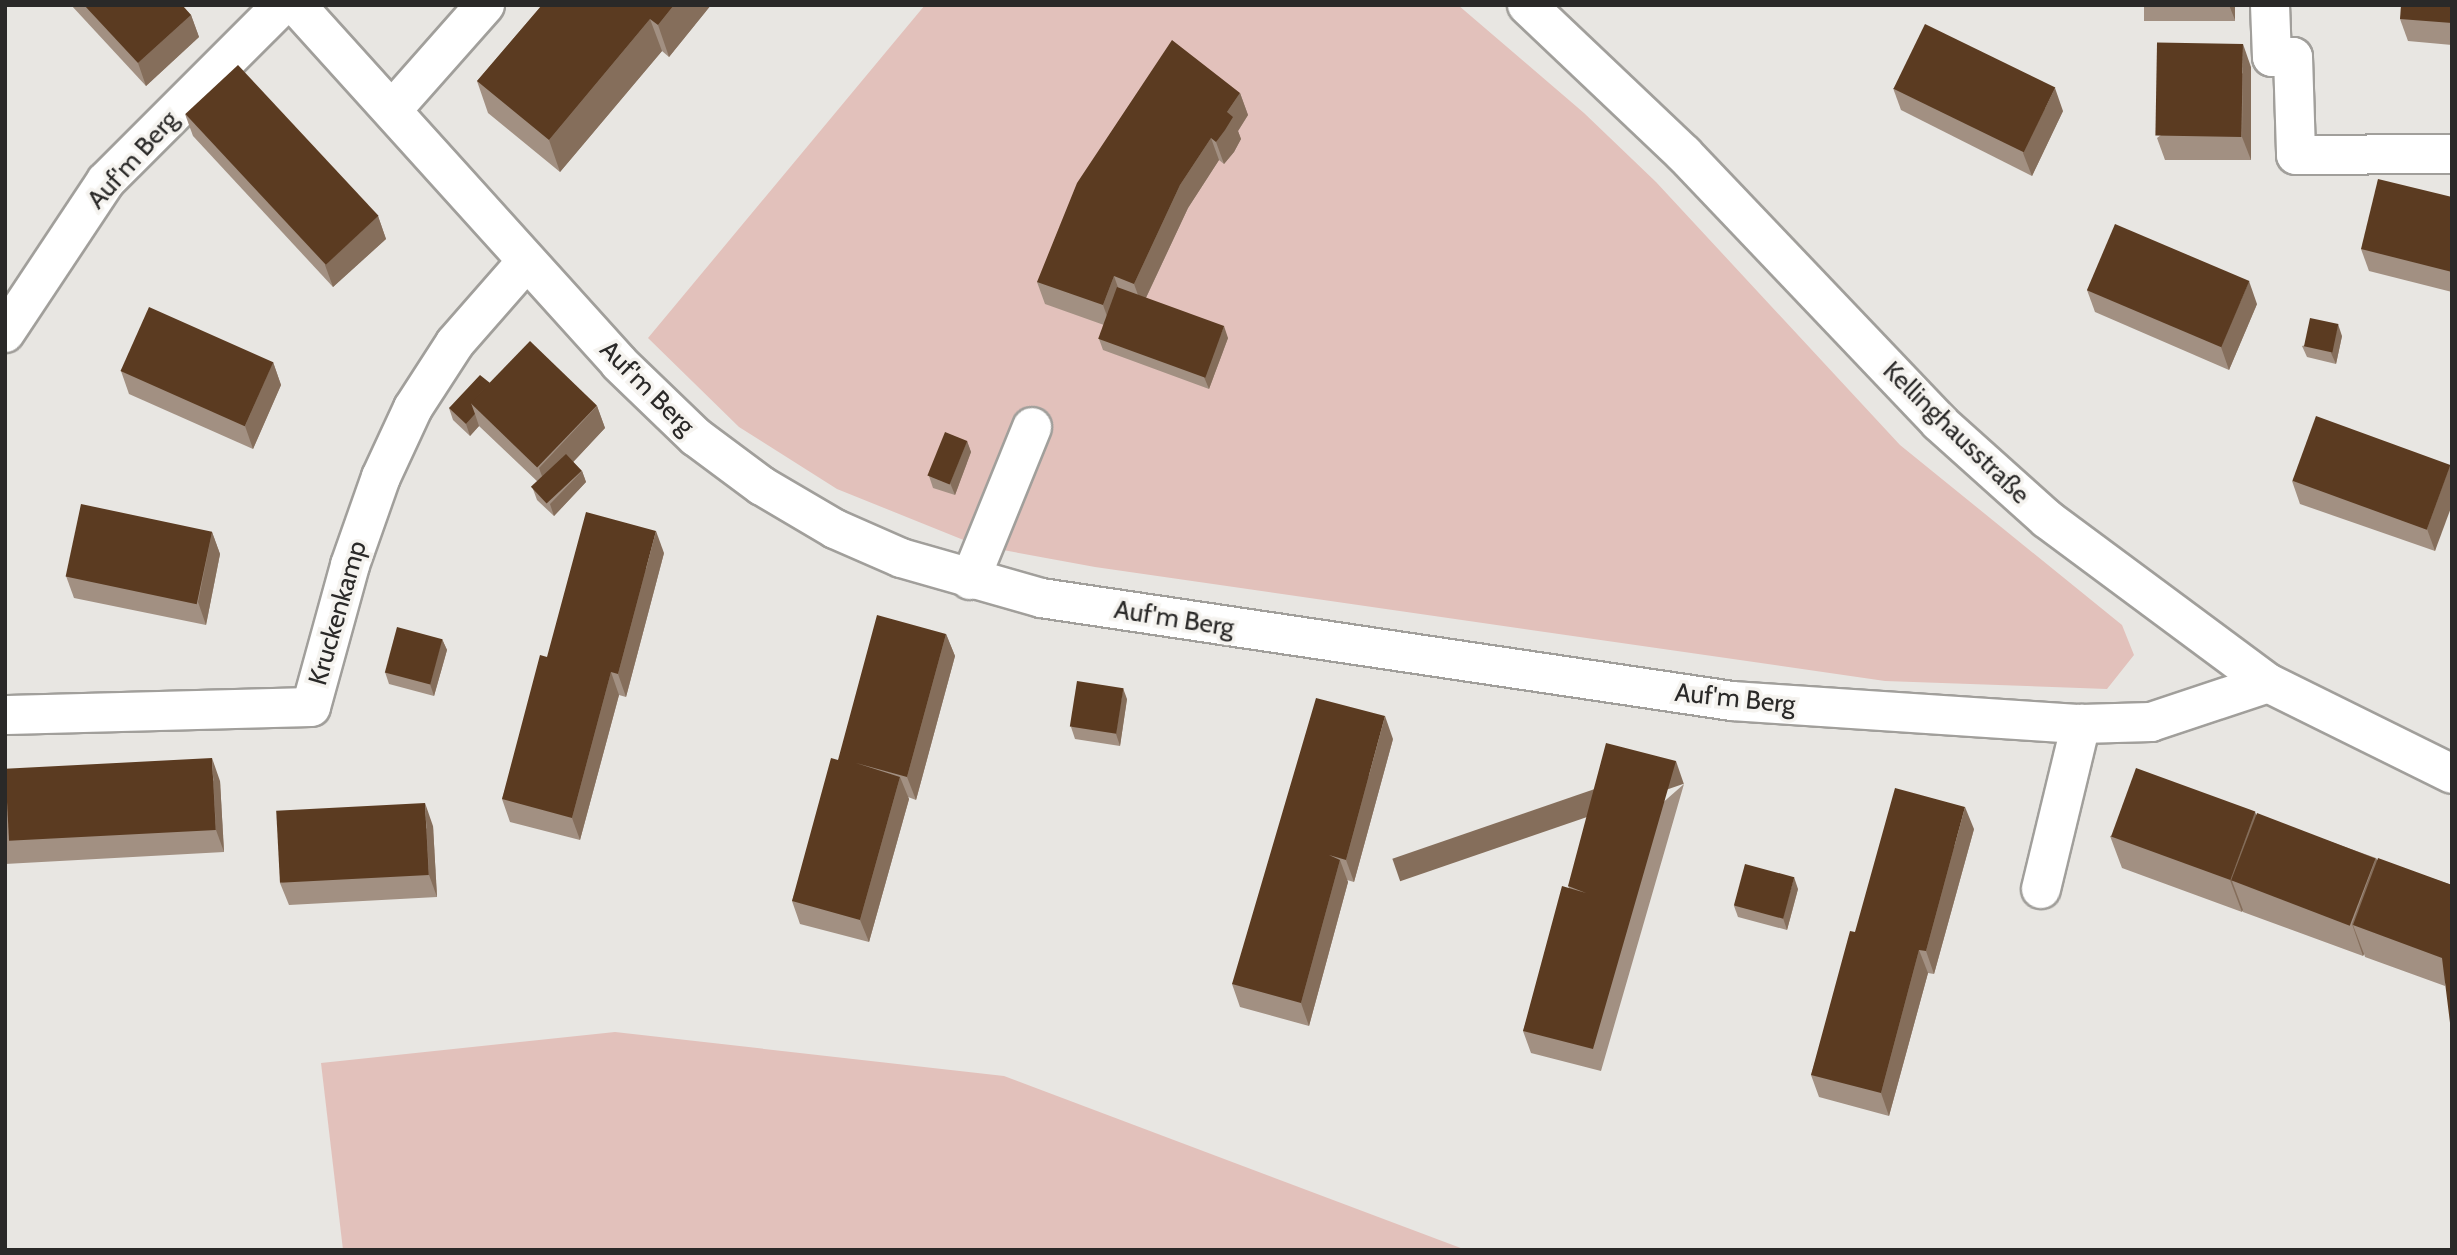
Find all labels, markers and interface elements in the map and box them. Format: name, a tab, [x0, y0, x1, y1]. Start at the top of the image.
street label: Auf'm Berg	[81, 105, 185, 215]
street label: Auf'm Berg	[593, 334, 701, 442]
street label: Kellinghausstraße	[1876, 355, 2036, 511]
street label: Kruckenkamp	[303, 537, 373, 689]
street label: Auf'm Berg	[1112, 594, 1236, 644]
street label: Auf'm Berg	[1673, 677, 1797, 721]

